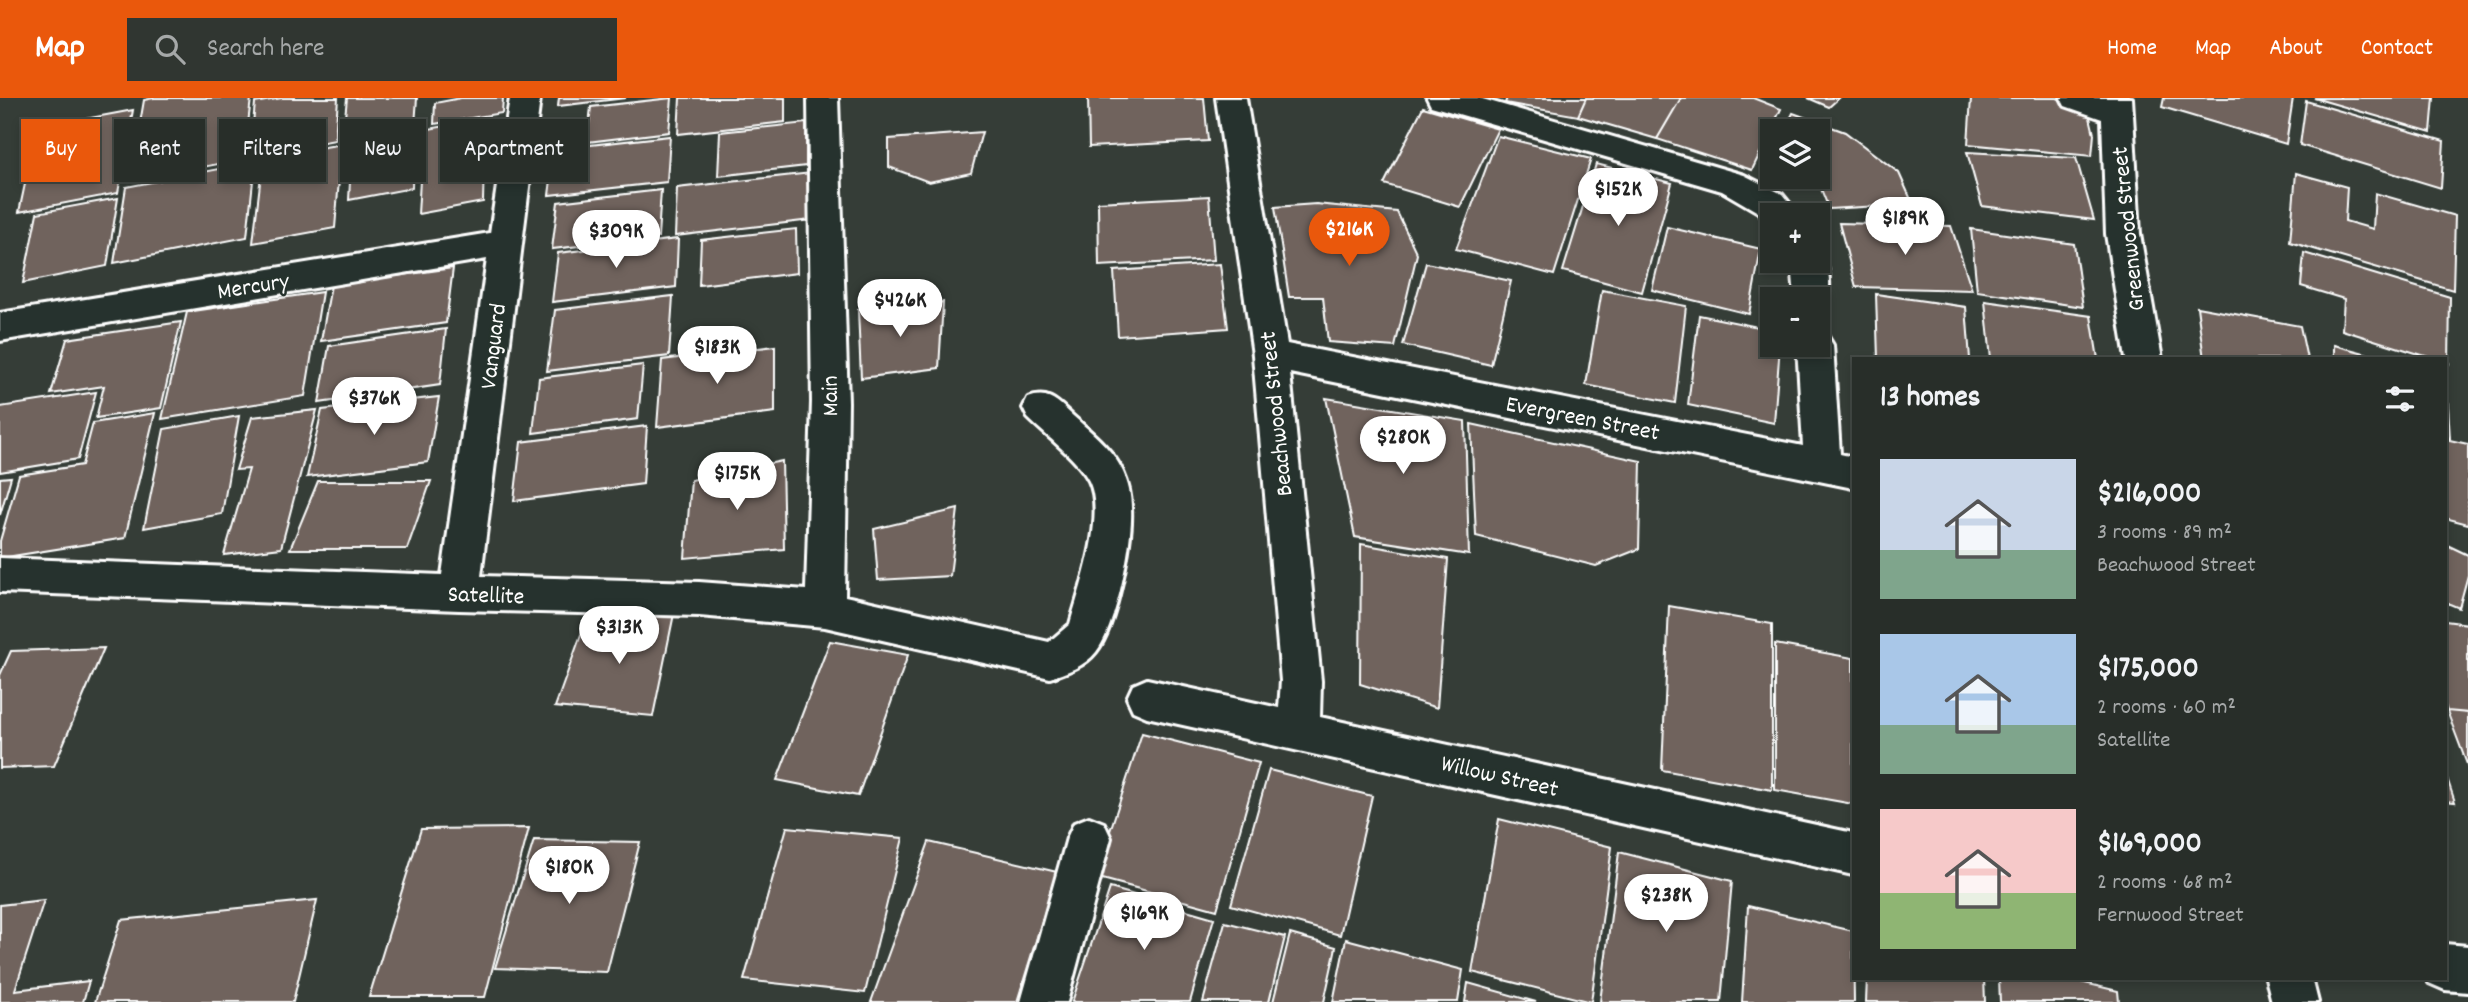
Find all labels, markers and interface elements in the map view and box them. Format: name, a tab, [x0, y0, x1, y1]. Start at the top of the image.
search box	[127, 18, 617, 81]
text: Map	[35, 26, 85, 73]
icon: search	[151, 30, 189, 68]
text: Search here	[207, 31, 325, 68]
text: Home	[2107, 32, 2157, 66]
text: Map	[2195, 32, 2231, 66]
text: About	[2269, 32, 2323, 66]
text: Contact	[2361, 32, 2433, 66]
chip: Buy	[21, 119, 100, 182]
chip: Rent	[114, 119, 205, 182]
chip: Filters	[219, 119, 326, 182]
chip: New	[340, 119, 426, 182]
chip: Apartment	[440, 119, 588, 182]
map controls	[1760, 119, 1830, 357]
button: layers	[1760, 119, 1830, 189]
street label: Greenwood Street	[2104, 145, 2156, 313]
pin: $152K	[1569, 169, 1667, 228]
text: $152K	[1594, 174, 1642, 207]
pin: $189K	[1856, 198, 1954, 257]
button: +	[1760, 203, 1830, 273]
text: $189K	[1881, 203, 1929, 236]
pin: $216K	[1300, 208, 1398, 268]
pin: $309K	[567, 211, 665, 270]
text: $216K	[1325, 214, 1373, 247]
text: $309K	[588, 216, 644, 249]
street label: Mercury	[215, 265, 293, 310]
pin: $426K	[851, 280, 949, 339]
text: $426K	[873, 285, 927, 318]
button: −	[1760, 287, 1830, 357]
street label: Vanguard	[473, 302, 517, 391]
pin: $183K	[668, 327, 766, 386]
street label: Beachwood Street	[1252, 329, 1304, 498]
text: $183K	[694, 332, 740, 365]
street label: Main	[815, 375, 849, 417]
pin: $376K	[325, 378, 423, 437]
text: 13 homes	[1880, 378, 1980, 421]
icon: filters	[2381, 380, 2419, 418]
text: $376K	[348, 383, 400, 416]
street label: Evergreen Street	[1503, 388, 1662, 452]
pin: $280K	[1354, 416, 1452, 476]
text: $280K	[1376, 422, 1430, 455]
pin: $175K	[688, 452, 786, 512]
text: $175K	[714, 458, 760, 491]
text: $216,000	[2097, 474, 2201, 517]
icon: home	[1936, 487, 2020, 571]
text: 3 rooms · 89 m²	[2097, 517, 2232, 550]
text: Beachwood Street	[2097, 550, 2256, 583]
street label: Satellite	[447, 579, 525, 615]
pin: $313K	[570, 606, 668, 666]
text: $313K	[595, 612, 643, 645]
text: $175,000	[2097, 649, 2199, 692]
icon: home	[1936, 662, 2020, 746]
text: 2 rooms · 60 m²	[2097, 692, 2236, 725]
text: Satellite	[2097, 725, 2170, 758]
street label: Willow Street	[1437, 748, 1562, 808]
text: $169,000	[2097, 824, 2202, 867]
icon: home	[1936, 837, 2020, 921]
pin: $180K	[520, 846, 618, 906]
text: $180K	[544, 852, 594, 885]
text: 2 rooms · 68 m²	[2097, 867, 2233, 900]
pin: $238K	[1617, 874, 1715, 934]
text: $238K	[1640, 880, 1692, 913]
pin: $169K	[1095, 892, 1193, 952]
text: $169K	[1119, 898, 1169, 931]
text: Fernwood Street	[2097, 900, 2244, 933]

